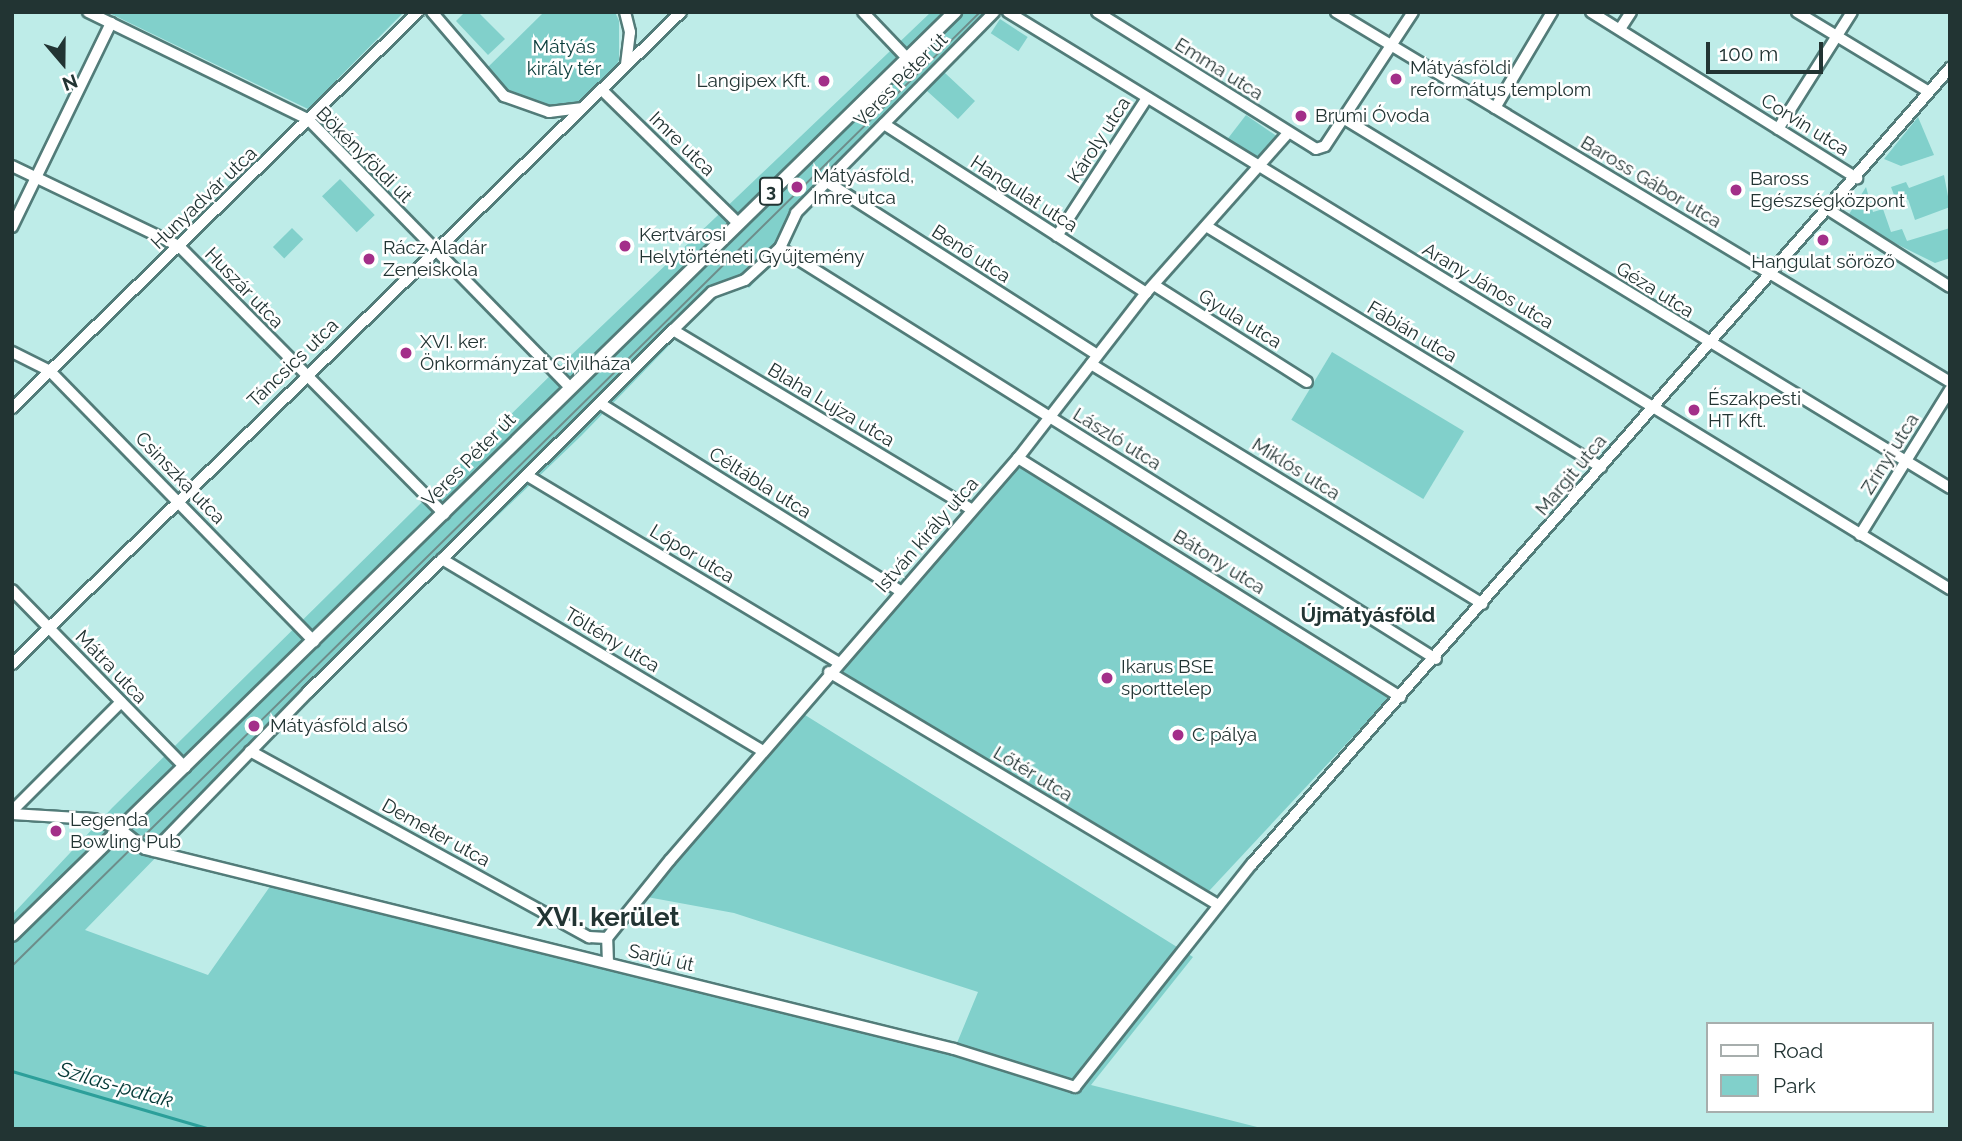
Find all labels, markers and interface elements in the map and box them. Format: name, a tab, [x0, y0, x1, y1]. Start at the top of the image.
north arrow	[28, 28, 98, 98]
street label: Veres Péter út	[849, 28, 953, 132]
scale bar	[1710, 28, 1827, 72]
street label: Emma utca	[1171, 33, 1267, 105]
park label: Mátyás király tér	[526, 36, 602, 80]
text: 100 m	[1719, 41, 1778, 66]
place label: Mátyásföldi református templom	[1410, 57, 1591, 101]
text: N	[60, 70, 81, 96]
place label: Langipex Kft.	[696, 70, 810, 92]
marker: Mátyásföldi református templom	[1388, 71, 1404, 87]
marker: Langipex Kft.	[816, 73, 832, 89]
street label: Corvin utca	[1757, 89, 1853, 161]
street label: Károly utca	[1063, 92, 1135, 188]
street label: Bökényföldi út	[311, 102, 417, 208]
place label: Brumi Óvoda	[1315, 105, 1430, 127]
street label: Imre utca	[644, 107, 720, 181]
marker: Brumi Óvoda	[1293, 108, 1309, 124]
street label: Baross Gábor utca	[1576, 131, 1726, 233]
street label: Hunyadvár utca	[146, 142, 262, 254]
street label: Hangulat utca	[966, 151, 1082, 237]
place label: Mátyásföld, Imre utca	[813, 165, 914, 209]
place label: Baross Egészségközpont	[1750, 168, 1905, 212]
road number: 3	[759, 176, 783, 206]
marker: Mátyásföld, Imre utca	[787, 177, 807, 197]
marker: Baross Egészségközpont	[1728, 182, 1744, 198]
street label: Benő utca	[927, 220, 1015, 288]
place label: Kertvárosi Helytörténeti Gyűjtemény	[639, 224, 865, 268]
marker: Hangulat söröző	[1815, 232, 1831, 248]
place label: Rácz Aladár Zeneiskola	[383, 237, 487, 281]
marker: Kertvárosi Helytörténeti Gyűjtemény	[617, 238, 633, 254]
street label: Arany János utca	[1418, 238, 1558, 334]
street label: Huszár utca	[200, 243, 288, 333]
marker: Rácz Aladár Zeneiskola	[361, 251, 377, 267]
place label: Hangulat söröző	[1751, 251, 1895, 273]
street label: Géza utca	[1612, 257, 1698, 323]
street label: Gyula utca	[1194, 285, 1286, 353]
street label: Fábián utca	[1363, 296, 1461, 368]
street label: Táncsics utca	[243, 314, 343, 412]
place label: XVI. ker. Önkormányzat Civilháza	[420, 331, 630, 375]
marker: XVI. ker. Önkormányzat Civilháza	[398, 345, 414, 361]
street label: Blaha Lujza utca	[763, 358, 899, 452]
place label: Északpesti HT Kft.	[1708, 388, 1801, 432]
marker: Északpesti HT Kft.	[1686, 402, 1702, 418]
street label: László utca	[1069, 403, 1165, 475]
street label: Veres Péter út	[417, 408, 521, 512]
street label: Zrínyi utca	[1856, 409, 1924, 499]
street label: Csinszka utca	[130, 427, 230, 529]
street label: Margit utca	[1531, 430, 1611, 520]
street label: Miklós utca	[1248, 433, 1344, 505]
street label: Céltábla utca	[705, 442, 815, 524]
street label: István király utca	[871, 473, 983, 597]
street label: Lőpor utca	[645, 520, 739, 588]
street label: Bátony utca	[1169, 525, 1269, 599]
district label: Újmátyásföld	[1301, 602, 1435, 628]
street label: Töltény utca	[560, 603, 664, 677]
street label: Mátra utca	[70, 626, 152, 708]
place label: Ikarus BSE sporttelep	[1121, 656, 1214, 700]
marker: Ikarus BSE sporttelep	[1099, 670, 1115, 686]
place label: Mátyásföld alsó	[270, 715, 408, 737]
marker: Mátyásföld alsó	[244, 716, 264, 736]
place label: C pálya	[1192, 724, 1257, 746]
marker: C pálya	[1170, 727, 1186, 743]
street label: Lőtér utca	[989, 741, 1077, 807]
street label: Demeter utca	[378, 794, 494, 872]
place label: Legenda Bowling Pub	[70, 809, 181, 853]
marker: Legenda Bowling Pub	[48, 823, 64, 839]
district label: XVI. kerület	[536, 902, 680, 934]
street label: Sarjú út	[626, 939, 696, 977]
legend	[1706, 1022, 1934, 1113]
text: Road	[1773, 1038, 1823, 1063]
water label: Szilas-patak	[56, 1057, 176, 1113]
text: Park	[1773, 1073, 1816, 1098]

